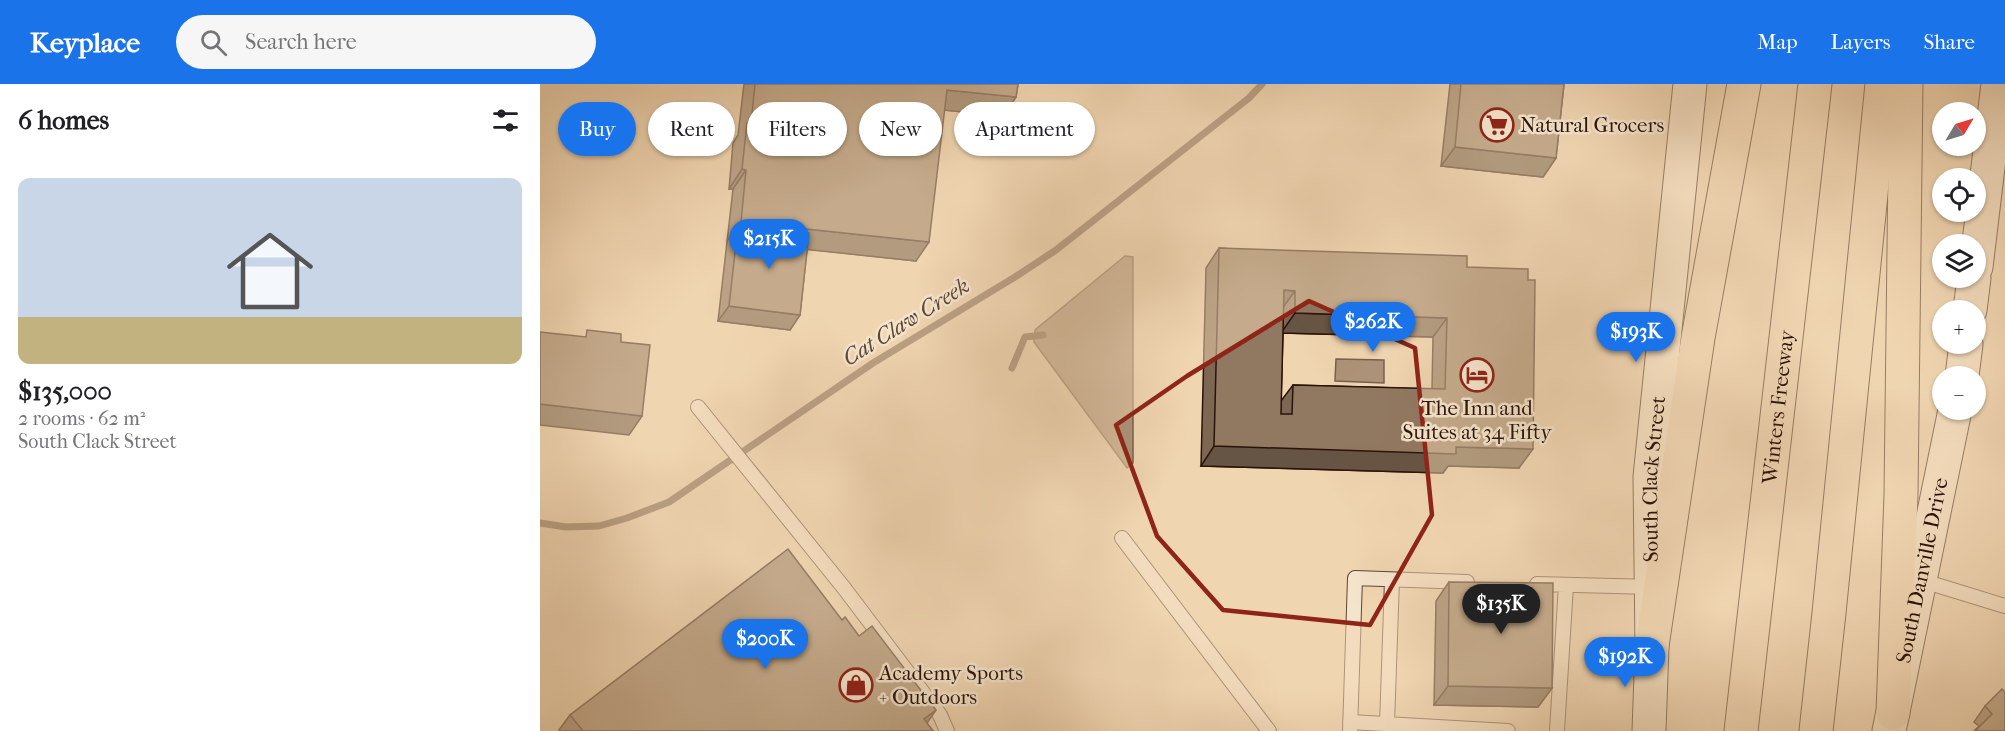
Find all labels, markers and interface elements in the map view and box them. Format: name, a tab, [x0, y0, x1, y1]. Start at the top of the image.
search box	[176, 15, 596, 69]
text: Keyplace	[30, 26, 140, 59]
icon: search	[197, 26, 230, 59]
text: Search here	[245, 29, 357, 55]
text: Map	[1757, 30, 1798, 54]
text: Layers	[1831, 30, 1890, 54]
text: Share	[1923, 30, 1975, 54]
chip: Buy	[558, 102, 636, 156]
chip: Rent	[648, 102, 735, 156]
chip: Filters	[747, 102, 847, 156]
chip: New	[859, 102, 942, 156]
chip: Apartment	[954, 102, 1095, 156]
north arrow	[1932, 102, 1986, 156]
map controls	[1932, 102, 1986, 420]
icon: filters	[489, 104, 522, 137]
text: 6 homes	[18, 105, 109, 136]
supermarket icon: Natural Grocers	[1479, 107, 1515, 143]
place label: Natural Grocers	[1520, 113, 1664, 137]
button: locate	[1932, 168, 1986, 222]
icon: home	[216, 217, 324, 325]
pin: $215K	[727, 219, 811, 270]
text: $215K	[743, 227, 795, 250]
button: layers	[1932, 234, 1986, 288]
water label: Cat Claw Creek	[838, 273, 974, 371]
button: +	[1932, 300, 1986, 354]
pin: $262K	[1331, 302, 1415, 353]
text: $262K	[1345, 310, 1401, 333]
pin: $193K	[1594, 312, 1678, 363]
text: $193K	[1610, 320, 1662, 343]
street label: Winters Freeway	[1757, 328, 1799, 486]
hotel icon: The Inn and Suites at 34 Fifty	[1459, 357, 1495, 393]
button: −	[1932, 366, 1986, 420]
text: $135,000	[18, 376, 112, 407]
street label: South Clack Street	[1638, 394, 1670, 563]
place label: The Inn and Suites at 34 Fifty	[1402, 396, 1552, 444]
text: 2 rooms · 62 m²	[18, 407, 145, 430]
text: South Clack Street	[18, 430, 177, 453]
street label: South Danville Drive	[1891, 475, 1953, 665]
pin: $135K	[1459, 584, 1543, 635]
text: $135K	[1476, 592, 1526, 615]
pin: $200K	[723, 619, 807, 670]
text: $200K	[736, 627, 794, 650]
pin: $192K	[1583, 637, 1667, 688]
text: $192K	[1598, 645, 1652, 668]
place label: Academy Sports + Outdoors	[878, 661, 1023, 709]
shop icon: Academy Sports + Outdoors	[838, 667, 874, 703]

